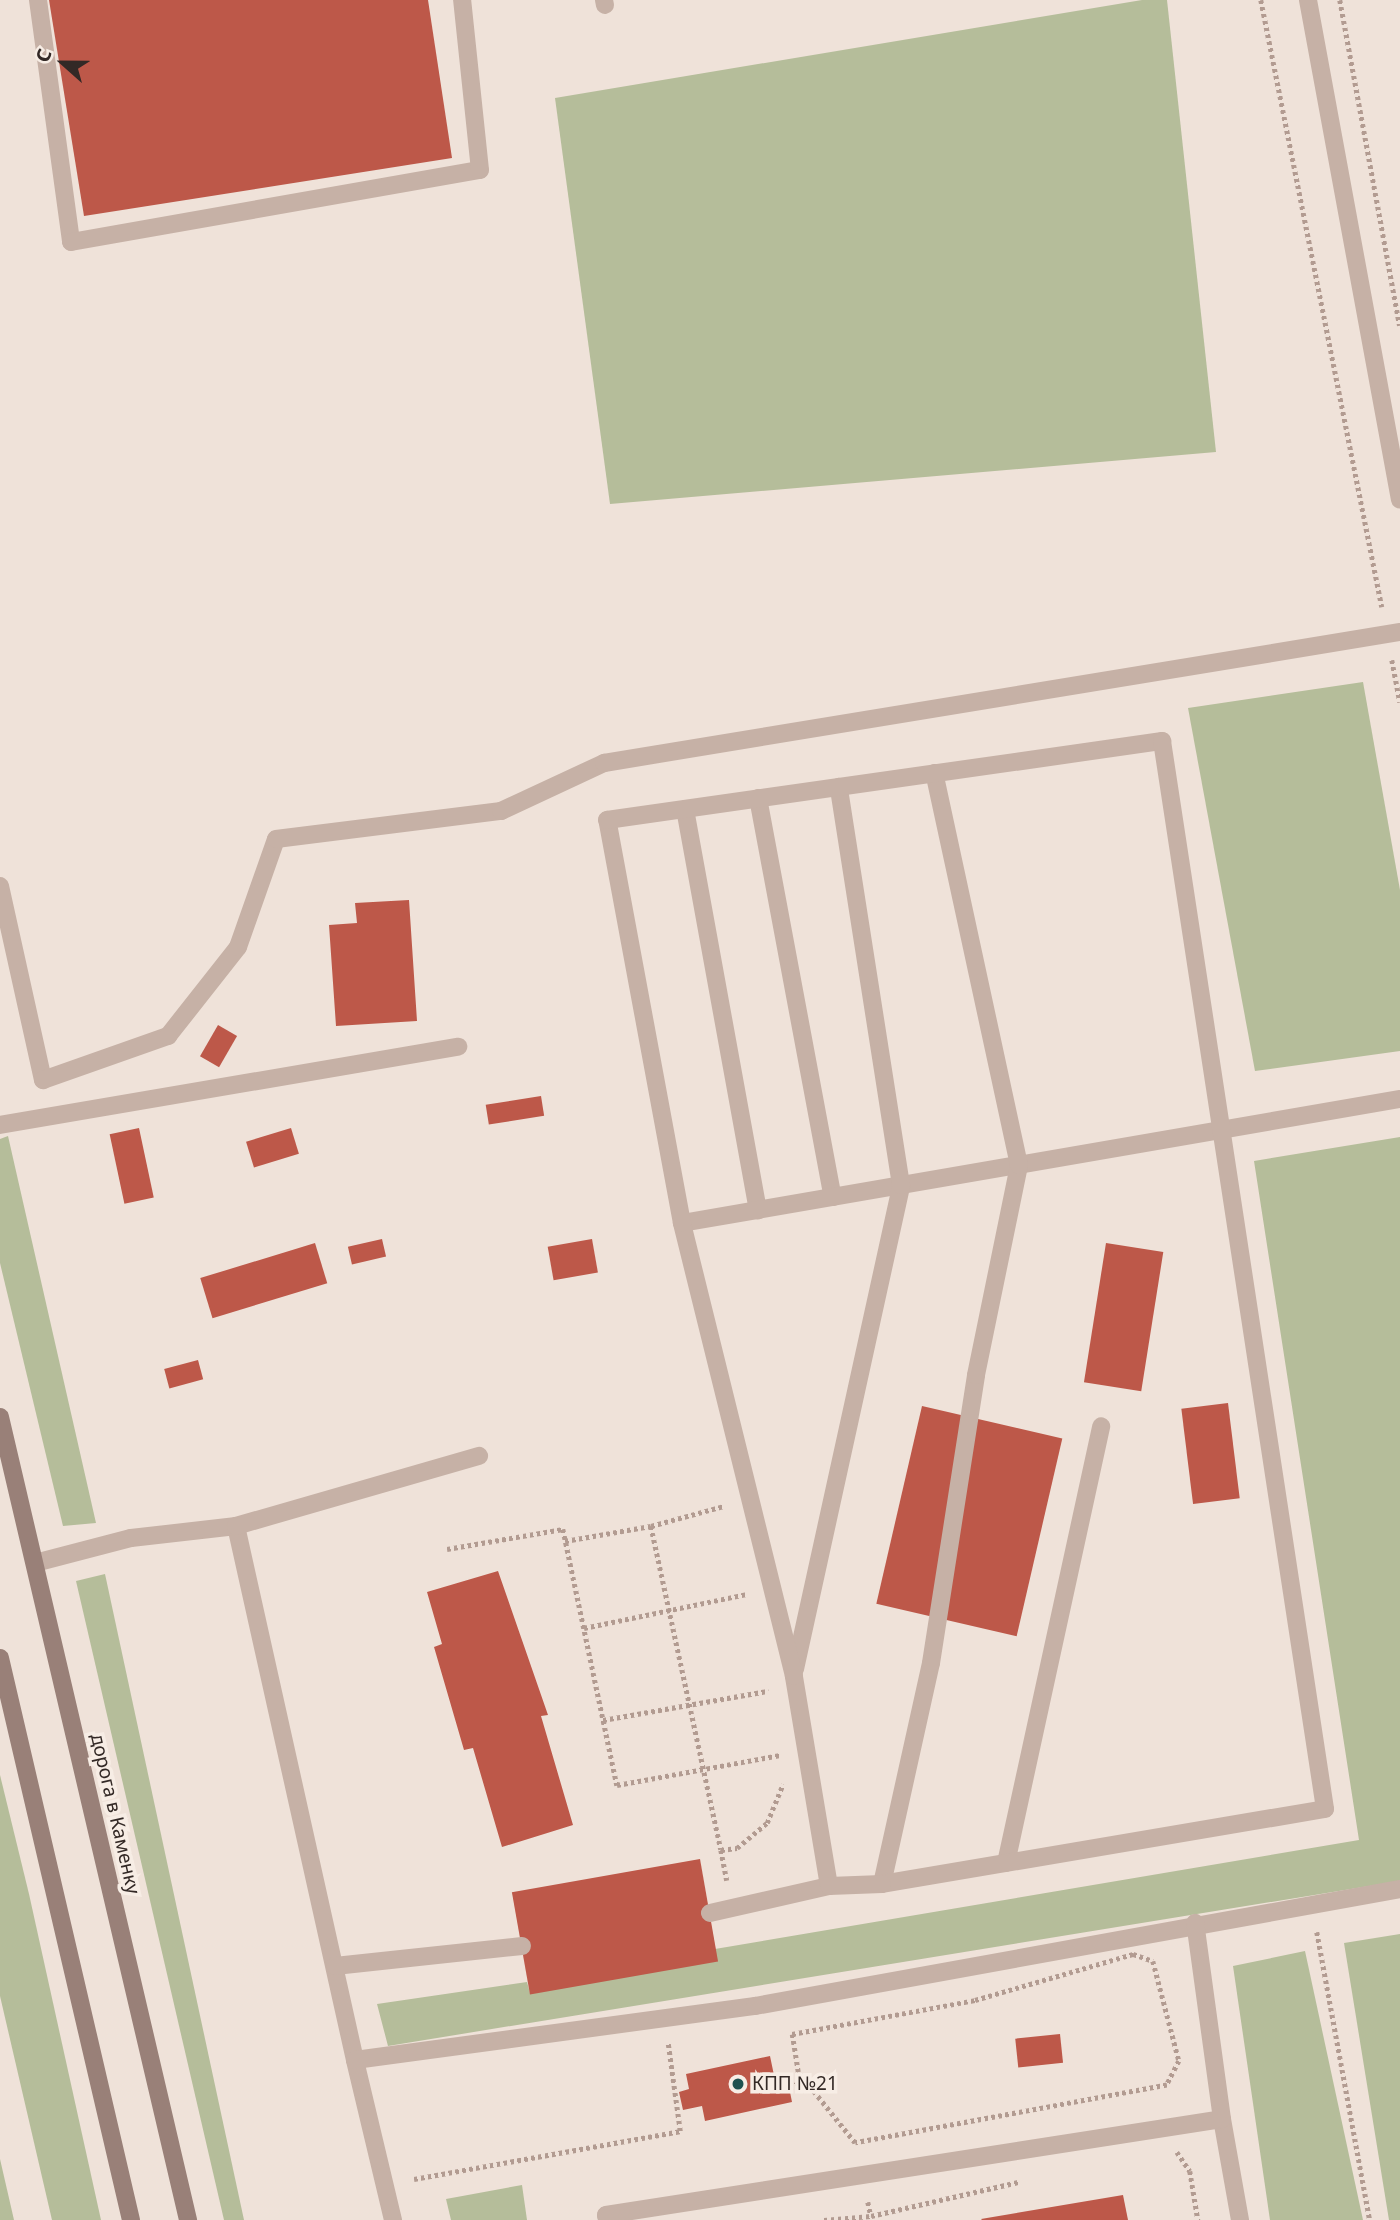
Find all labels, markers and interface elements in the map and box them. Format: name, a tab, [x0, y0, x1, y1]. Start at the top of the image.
north arrow	[28, 28, 98, 98]
text: С	[29, 45, 58, 66]
street label: дорога в Каменку	[85, 1732, 145, 1896]
place label: КПП №21	[752, 2073, 838, 2095]
marker: КПП №21	[730, 2076, 746, 2092]

